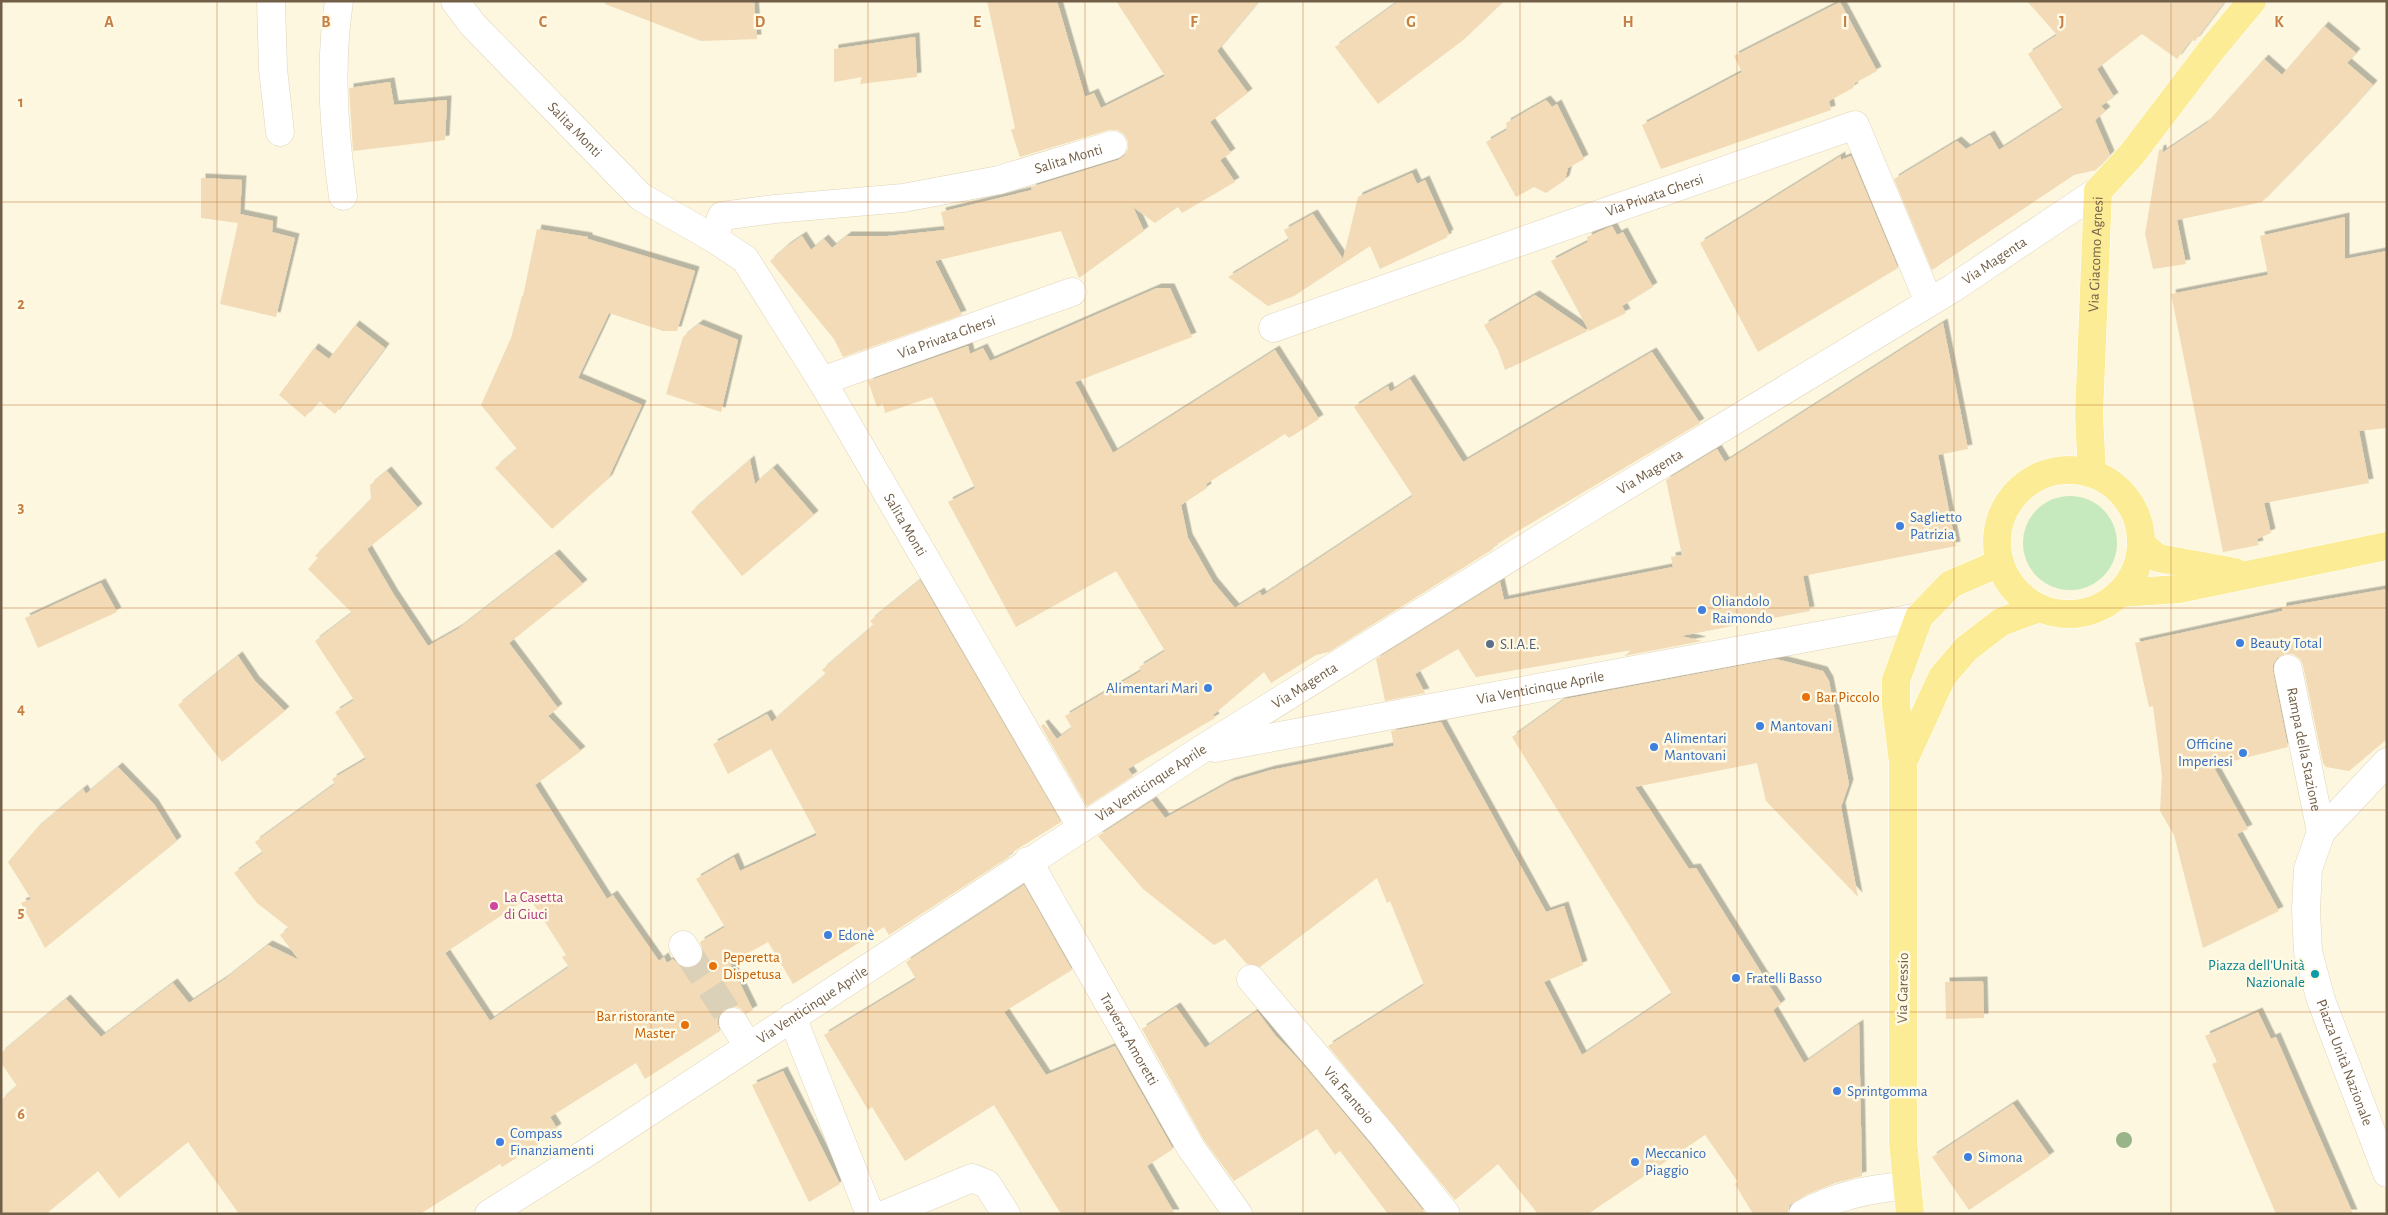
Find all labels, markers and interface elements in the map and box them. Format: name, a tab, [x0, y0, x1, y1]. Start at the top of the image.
text: A	[104, 14, 114, 30]
text: B	[321, 14, 331, 30]
text: C	[539, 14, 548, 30]
text: D	[755, 14, 766, 30]
text: E	[973, 14, 981, 30]
text: F	[1190, 14, 1198, 30]
text: G	[1406, 14, 1416, 30]
text: H	[1622, 14, 1634, 30]
text: I	[1843, 14, 1847, 30]
text: J	[2059, 14, 2065, 30]
text: K	[2274, 14, 2284, 30]
text: 1	[18, 94, 24, 110]
street label: Salita Monti	[545, 99, 605, 160]
street label: Salita Monti	[1033, 141, 1104, 176]
street label: Via Privata Ghersi	[1604, 171, 1705, 219]
street label: Via Giacomo Agnesi	[2086, 196, 2105, 312]
street label: Via Magenta	[1959, 234, 2029, 287]
text: 2	[17, 296, 25, 312]
street label: Via Privata Ghersi	[896, 312, 997, 361]
street label: Via Magenta	[1614, 446, 1685, 497]
street label: Salita Monti	[881, 491, 930, 559]
text: 3	[18, 499, 25, 515]
place label: Saglietto Patrizia	[1910, 510, 1962, 542]
marker: Saglietto Patrizia	[1894, 520, 1906, 532]
place label: Oliandolo Raimondo	[1712, 594, 1773, 626]
marker: Oliandolo Raimondo	[1696, 604, 1708, 616]
place label: Beauty Total	[2250, 636, 2322, 651]
place label: S.I.A.E.	[1500, 637, 1539, 652]
marker: Beauty Total	[2234, 637, 2246, 649]
marker: S.I.A.E.	[1484, 638, 1496, 650]
street label: Via Magenta	[1269, 659, 1340, 711]
street label: Via Venticinque Aprile	[1475, 668, 1605, 707]
place label: Alimentari Mari	[1106, 681, 1198, 696]
marker: Alimentari Mari	[1202, 682, 1214, 694]
street label: Rampa della Stazione	[2284, 686, 2324, 813]
place label: Bar Piccolo	[1816, 690, 1880, 705]
marker: Bar Piccolo	[1800, 691, 1812, 703]
text: 4	[17, 701, 25, 717]
place label: Mantovani	[1770, 719, 1832, 734]
marker: Mantovani	[1754, 720, 1766, 732]
place label: Alimentari Mantovani	[1664, 731, 1727, 763]
place label: Officine Imperiesi	[2178, 737, 2233, 769]
street label: Via Venticinque Aprile	[1093, 741, 1209, 824]
marker: Alimentari Mantovani	[1648, 741, 1660, 753]
marker: Officine Imperiesi	[2237, 747, 2249, 759]
place label: La Casetta di Giuci	[504, 890, 563, 922]
marker: La Casetta di Giuci	[488, 900, 500, 912]
text: 5	[18, 904, 25, 920]
place label: Edonè	[838, 928, 875, 943]
marker: Edonè	[822, 929, 834, 941]
place label: Peperetta Dispetusa	[723, 950, 781, 982]
street label: Via Garessio	[1895, 952, 1911, 1024]
place label: Piazza dell'Unità Nazionale	[2208, 958, 2305, 990]
marker: Peperetta Dispetusa	[707, 960, 719, 972]
street label: Via Venticinque Aprile	[754, 963, 870, 1046]
marker: Piazza dell'Unità Nazionale	[2309, 968, 2321, 980]
place label: Fratelli Basso	[1746, 971, 1822, 986]
marker: Fratelli Basso	[1730, 972, 1742, 984]
street label: Traversa Amoretti	[1097, 991, 1161, 1088]
street label: Piazza Unità Nazionale	[2314, 997, 2376, 1128]
place label: Bar ristorante Master	[596, 1009, 675, 1041]
marker: Bar ristorante Master	[679, 1019, 691, 1031]
street label: Via Frantoio	[1321, 1064, 1377, 1127]
place label: Sprintgomma	[1847, 1084, 1928, 1099]
marker: Sprintgomma	[1831, 1085, 1843, 1097]
text: 6	[17, 1106, 25, 1122]
place label: Compass Finanziamenti	[510, 1126, 594, 1158]
marker: Compass Finanziamenti	[494, 1136, 506, 1148]
place label: Meccanico Piaggio	[1645, 1146, 1706, 1178]
place label: Simona	[1978, 1150, 2023, 1165]
marker: Simona	[1962, 1151, 1974, 1163]
marker: Meccanico Piaggio	[1629, 1156, 1641, 1168]

